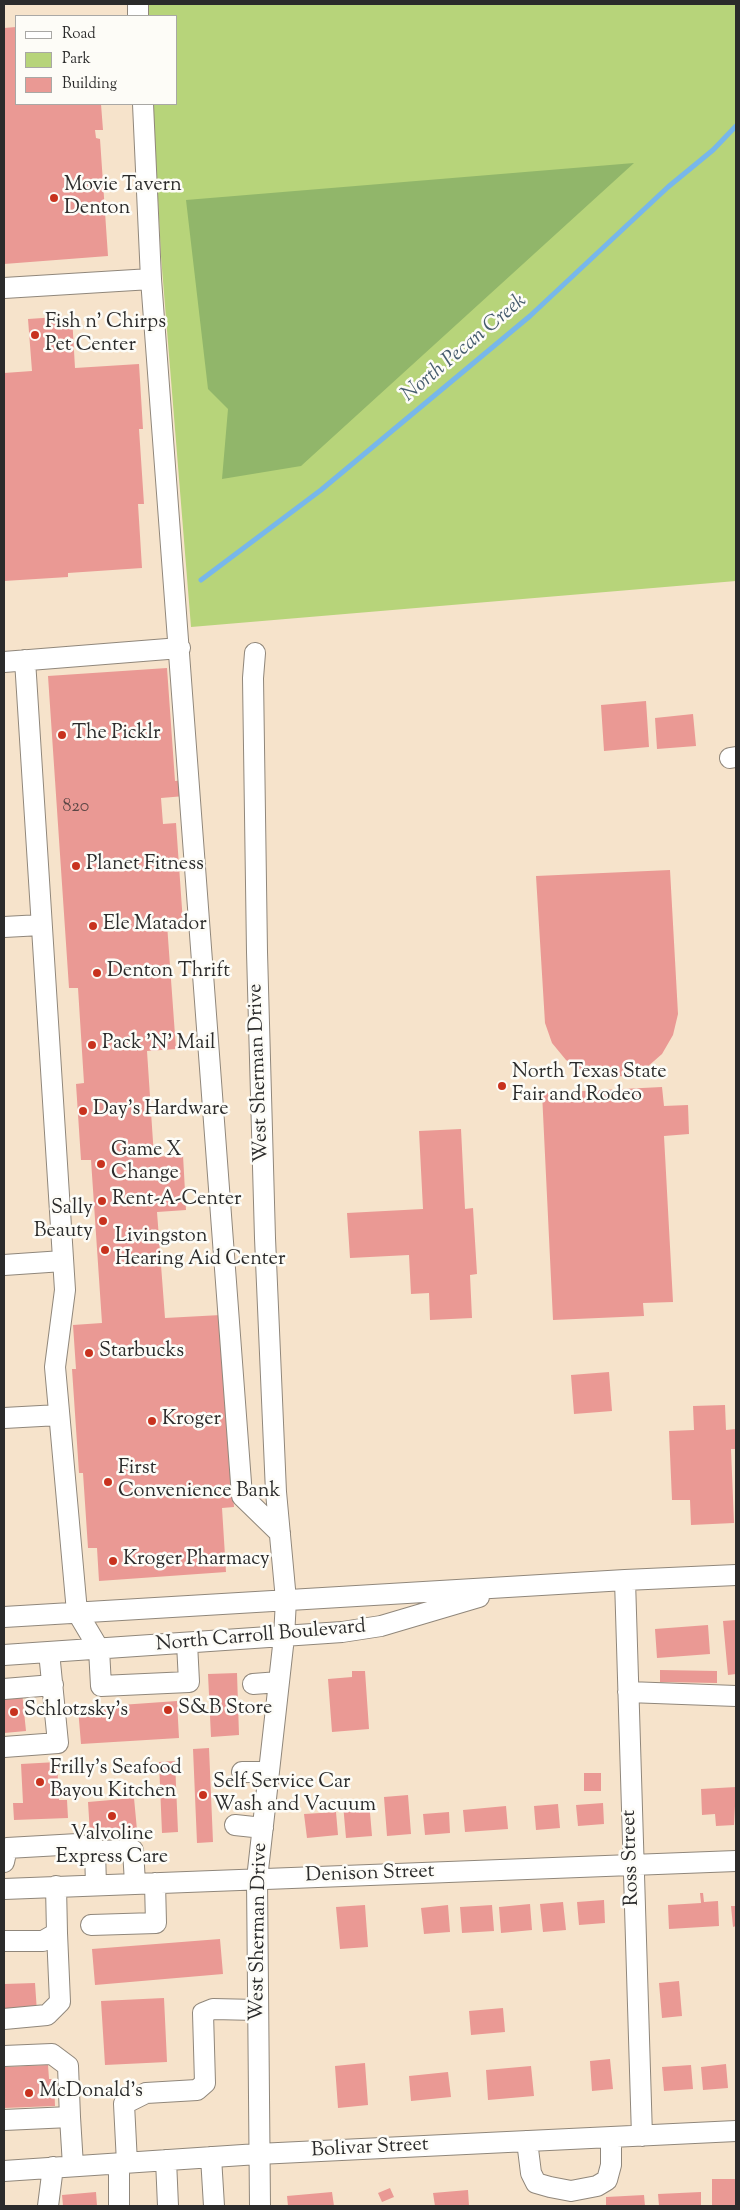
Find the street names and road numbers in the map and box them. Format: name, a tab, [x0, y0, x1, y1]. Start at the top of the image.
street label: West Sherman Drive	[245, 983, 275, 1163]
street label: North Carroll Boulevard	[155, 1616, 367, 1658]
street label: Ross Street	[618, 1809, 646, 1907]
street label: West Sherman Drive	[246, 1842, 274, 2022]
street label: Denison Street	[305, 1861, 435, 1889]
street label: Bolivar Street	[311, 2134, 429, 2164]

